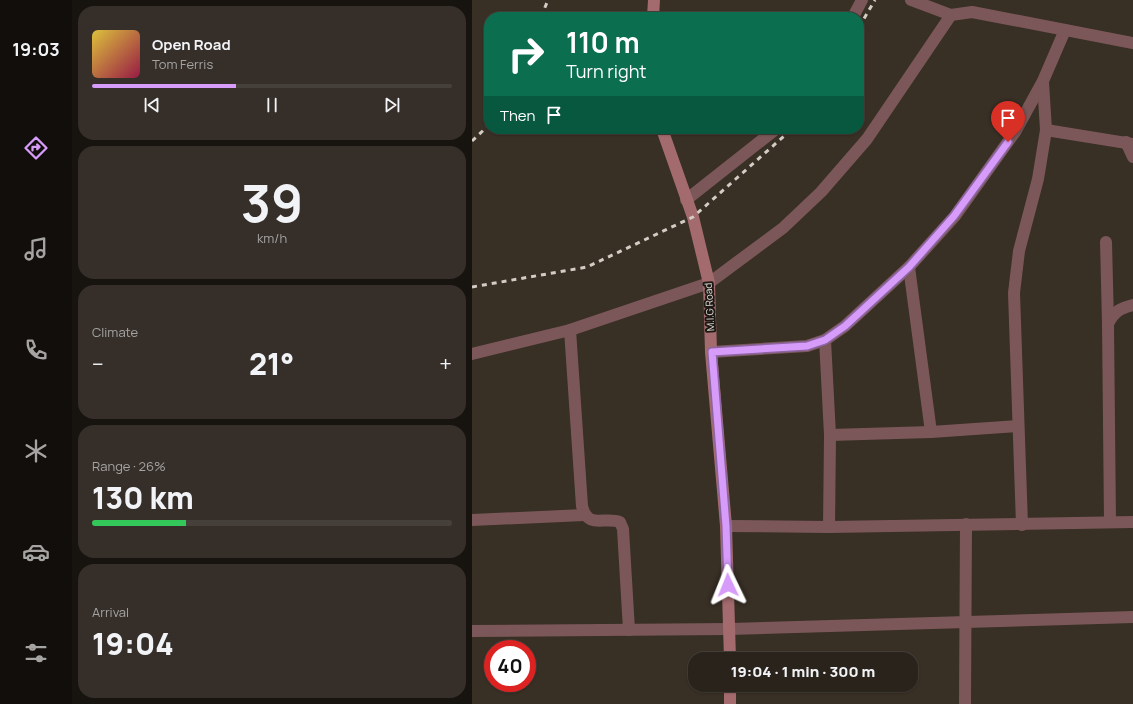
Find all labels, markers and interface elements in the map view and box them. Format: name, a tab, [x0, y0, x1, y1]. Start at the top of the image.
text: 110 m	[566, 23, 640, 61]
icon: right	[500, 28, 552, 80]
text: Open Road	[152, 34, 231, 55]
text: 19:03	[12, 37, 60, 61]
text: Tom Ferris	[152, 55, 213, 73]
text: Turn right	[566, 59, 647, 83]
icon: previous	[141, 94, 163, 116]
icon: pause	[261, 94, 283, 116]
icon: next	[381, 94, 403, 116]
pin	[991, 101, 1025, 142]
icon: arrive	[543, 104, 565, 126]
text: Then	[500, 105, 535, 126]
icon: arrive	[997, 107, 1019, 129]
icon: directions	[22, 134, 50, 162]
text: 39	[241, 167, 303, 238]
text: km/h	[257, 229, 287, 247]
icon: music	[22, 235, 50, 263]
street label: M.I.G Road	[701, 282, 717, 332]
text: Climate	[92, 323, 138, 341]
icon: phone	[22, 336, 50, 364]
text: 21°	[249, 343, 294, 384]
text: −	[92, 349, 104, 379]
text: +	[439, 349, 452, 379]
icon: climate	[22, 437, 50, 465]
text: Range · 26%	[92, 457, 166, 475]
text: 130 km	[92, 477, 194, 518]
icon: car	[22, 538, 50, 566]
position arrow	[707, 564, 749, 606]
text: Arrival	[92, 603, 129, 621]
text: 19:04	[92, 623, 174, 664]
icon: filters	[22, 639, 50, 667]
speed limit sign: 40	[484, 640, 536, 692]
text: 19:04 · 1 min · 300 m	[731, 661, 875, 682]

